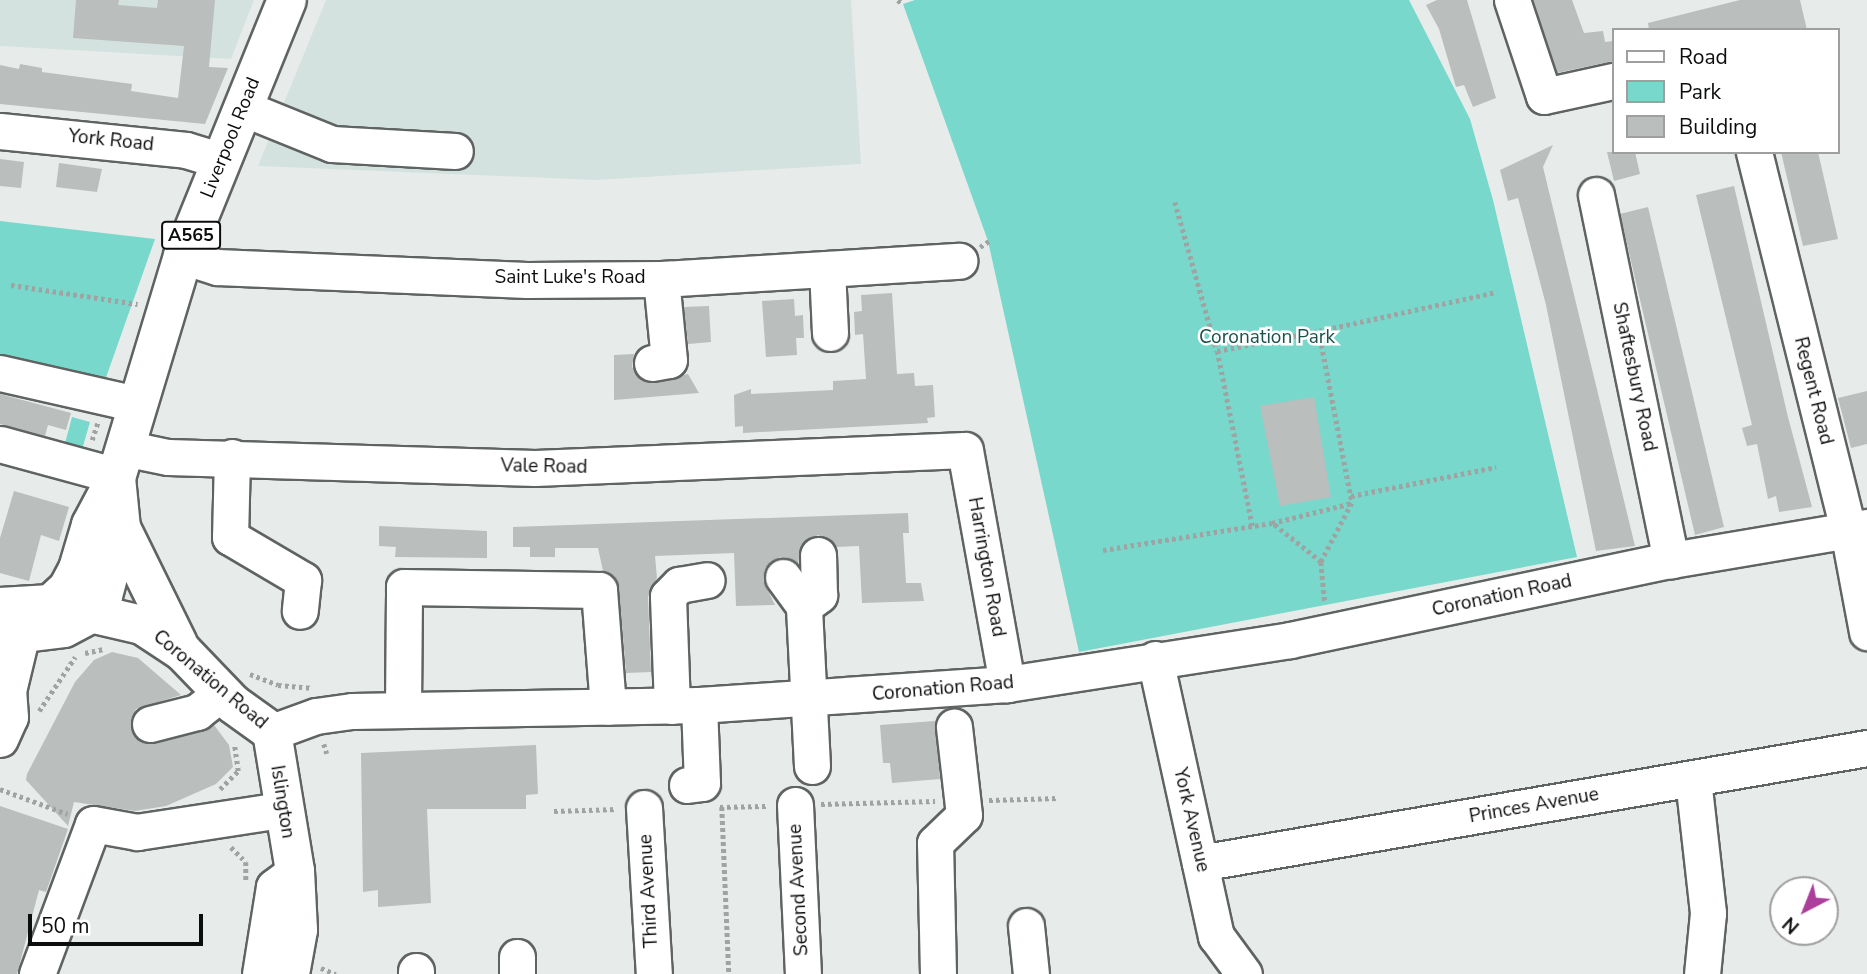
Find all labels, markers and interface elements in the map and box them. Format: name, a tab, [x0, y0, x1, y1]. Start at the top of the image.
legend	[1612, 28, 1839, 154]
text: Road	[1679, 43, 1728, 71]
street label: Liverpool Road	[196, 74, 266, 202]
text: Park	[1679, 78, 1721, 106]
text: Building	[1679, 113, 1757, 141]
street label: York Road	[67, 125, 155, 157]
road number: A565	[160, 220, 222, 249]
street label: Saint Luke's Road	[494, 267, 646, 289]
street label: Shaftesbury Road	[1607, 300, 1661, 454]
park label: Coronation Park	[1199, 327, 1335, 349]
street label: Regent Road	[1789, 335, 1837, 447]
street label: Vale Road	[500, 455, 588, 479]
street label: Harrington Road	[962, 495, 1010, 639]
street label: Coronation Road	[1430, 570, 1574, 622]
street label: Coronation Road	[148, 626, 272, 734]
street label: Coronation Road	[871, 671, 1015, 707]
street label: Islington	[265, 764, 299, 840]
street label: York Avenue	[1168, 766, 1214, 874]
street label: Princes Avenue	[1467, 783, 1601, 829]
street label: Second Avenue	[784, 823, 814, 957]
street label: Third Avenue	[635, 834, 663, 948]
north arrow	[1769, 876, 1839, 946]
scale bar	[32, 900, 206, 944]
text: N	[1777, 911, 1805, 940]
text: 50 m	[41, 912, 90, 940]

